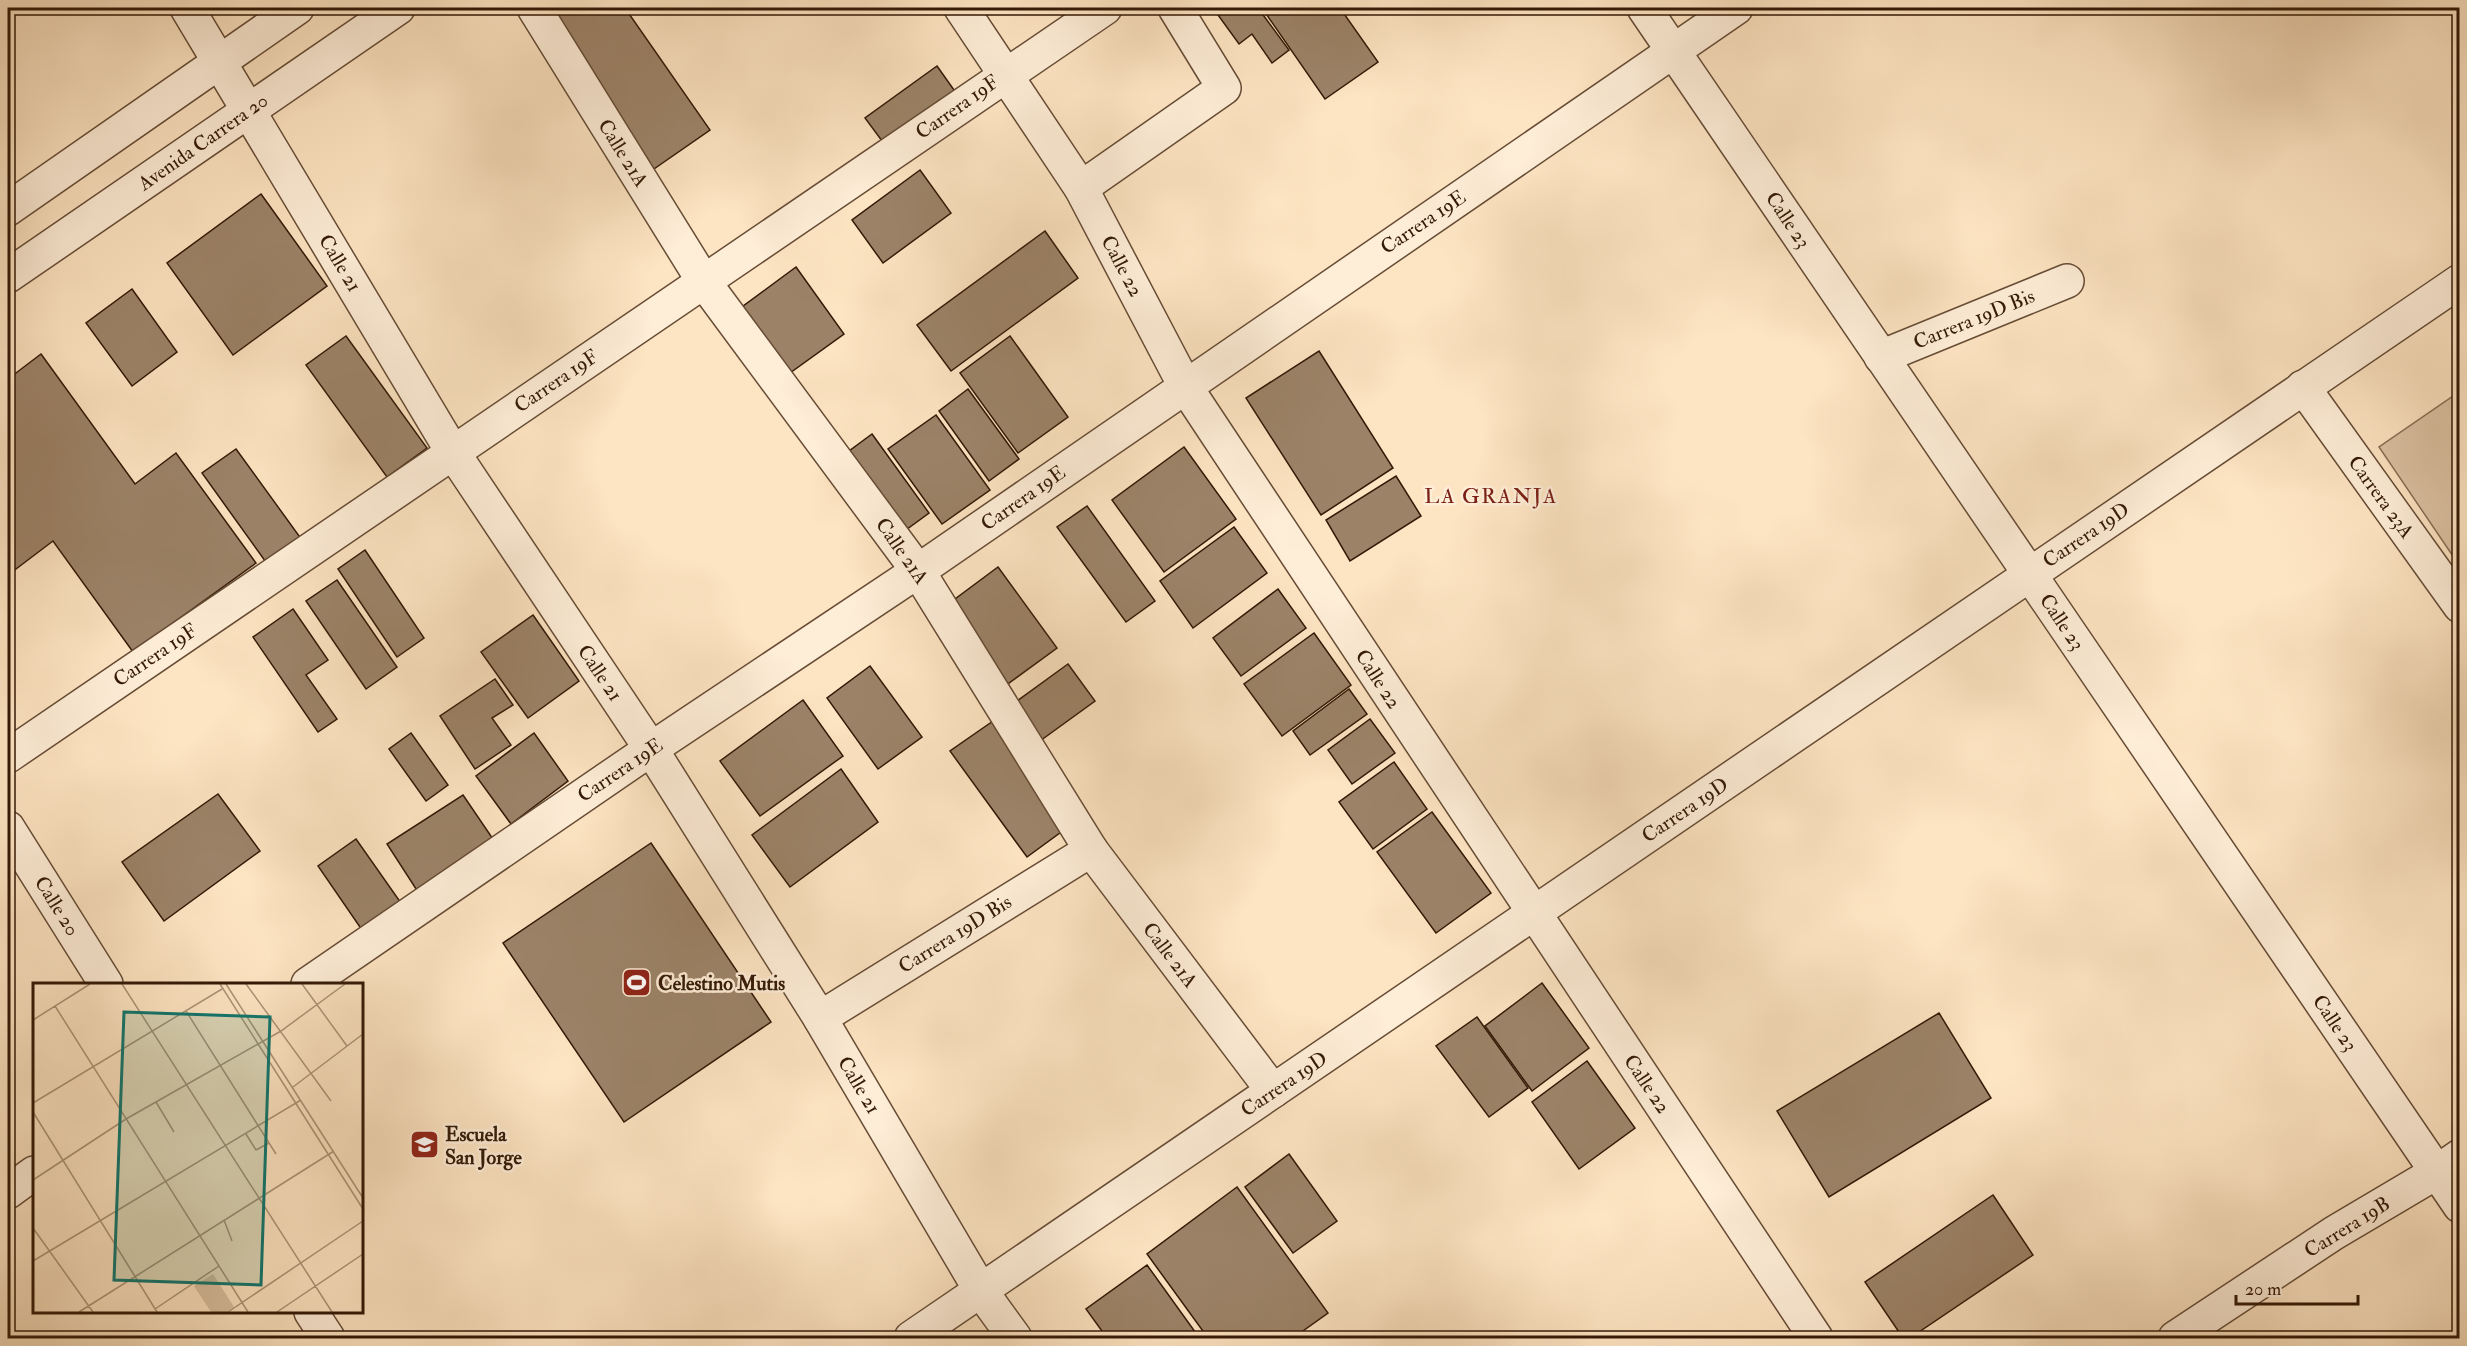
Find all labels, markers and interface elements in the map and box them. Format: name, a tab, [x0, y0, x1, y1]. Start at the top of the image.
street label: Carrera 19F	[911, 69, 1004, 145]
street label: Avenida Carrera 20	[132, 88, 273, 197]
street label: Calle 21A	[592, 114, 654, 192]
street label: Carrera 19E	[1376, 184, 1470, 260]
street label: Calle 23	[1760, 187, 1816, 253]
street label: Calle 21	[313, 230, 367, 296]
street label: Calle 22	[1096, 231, 1148, 301]
street label: Carrera 19D Bis	[1910, 283, 2039, 355]
street label: Carrera 19F	[509, 344, 603, 418]
street label: Carrera 23A	[2343, 451, 2420, 544]
street label: Carrera 19E	[976, 460, 1070, 536]
district label: LA GRANJA	[1424, 483, 1558, 510]
street label: Carrera 19D	[2038, 497, 2134, 573]
street label: Calle 21A	[870, 513, 934, 589]
street label: Calle 23	[2034, 589, 2090, 655]
street label: Carrera 19F	[108, 618, 202, 692]
street label: Calle 21	[572, 640, 628, 706]
street label: Calle 22	[1350, 645, 1406, 713]
street label: Carrera 19E	[573, 732, 667, 808]
street label: Carrera 19D	[1637, 772, 1733, 848]
street label: Calle 20	[29, 871, 85, 941]
street label: Carrera 19D Bis	[894, 889, 1016, 979]
street label: Calle 21A	[1137, 917, 1203, 993]
sports icon: Celestino Mutis	[621, 967, 653, 999]
place label: Celestino Mutis	[658, 971, 785, 996]
inset map	[33, 983, 363, 1313]
street label: Calle 23	[2307, 990, 2363, 1056]
street label: Carrera 19D	[1236, 1046, 1332, 1122]
street label: Calle 22	[1618, 1050, 1676, 1118]
street label: Calle 21	[832, 1052, 886, 1118]
place label: Escuela San Jorge	[445, 1122, 522, 1171]
school or university icon: Escuela San Jorge	[408, 1129, 440, 1161]
street label: Carrera 19B	[2300, 1191, 2394, 1263]
scale bar	[2236, 1268, 2358, 1306]
text: 20 m	[2245, 1278, 2281, 1301]

